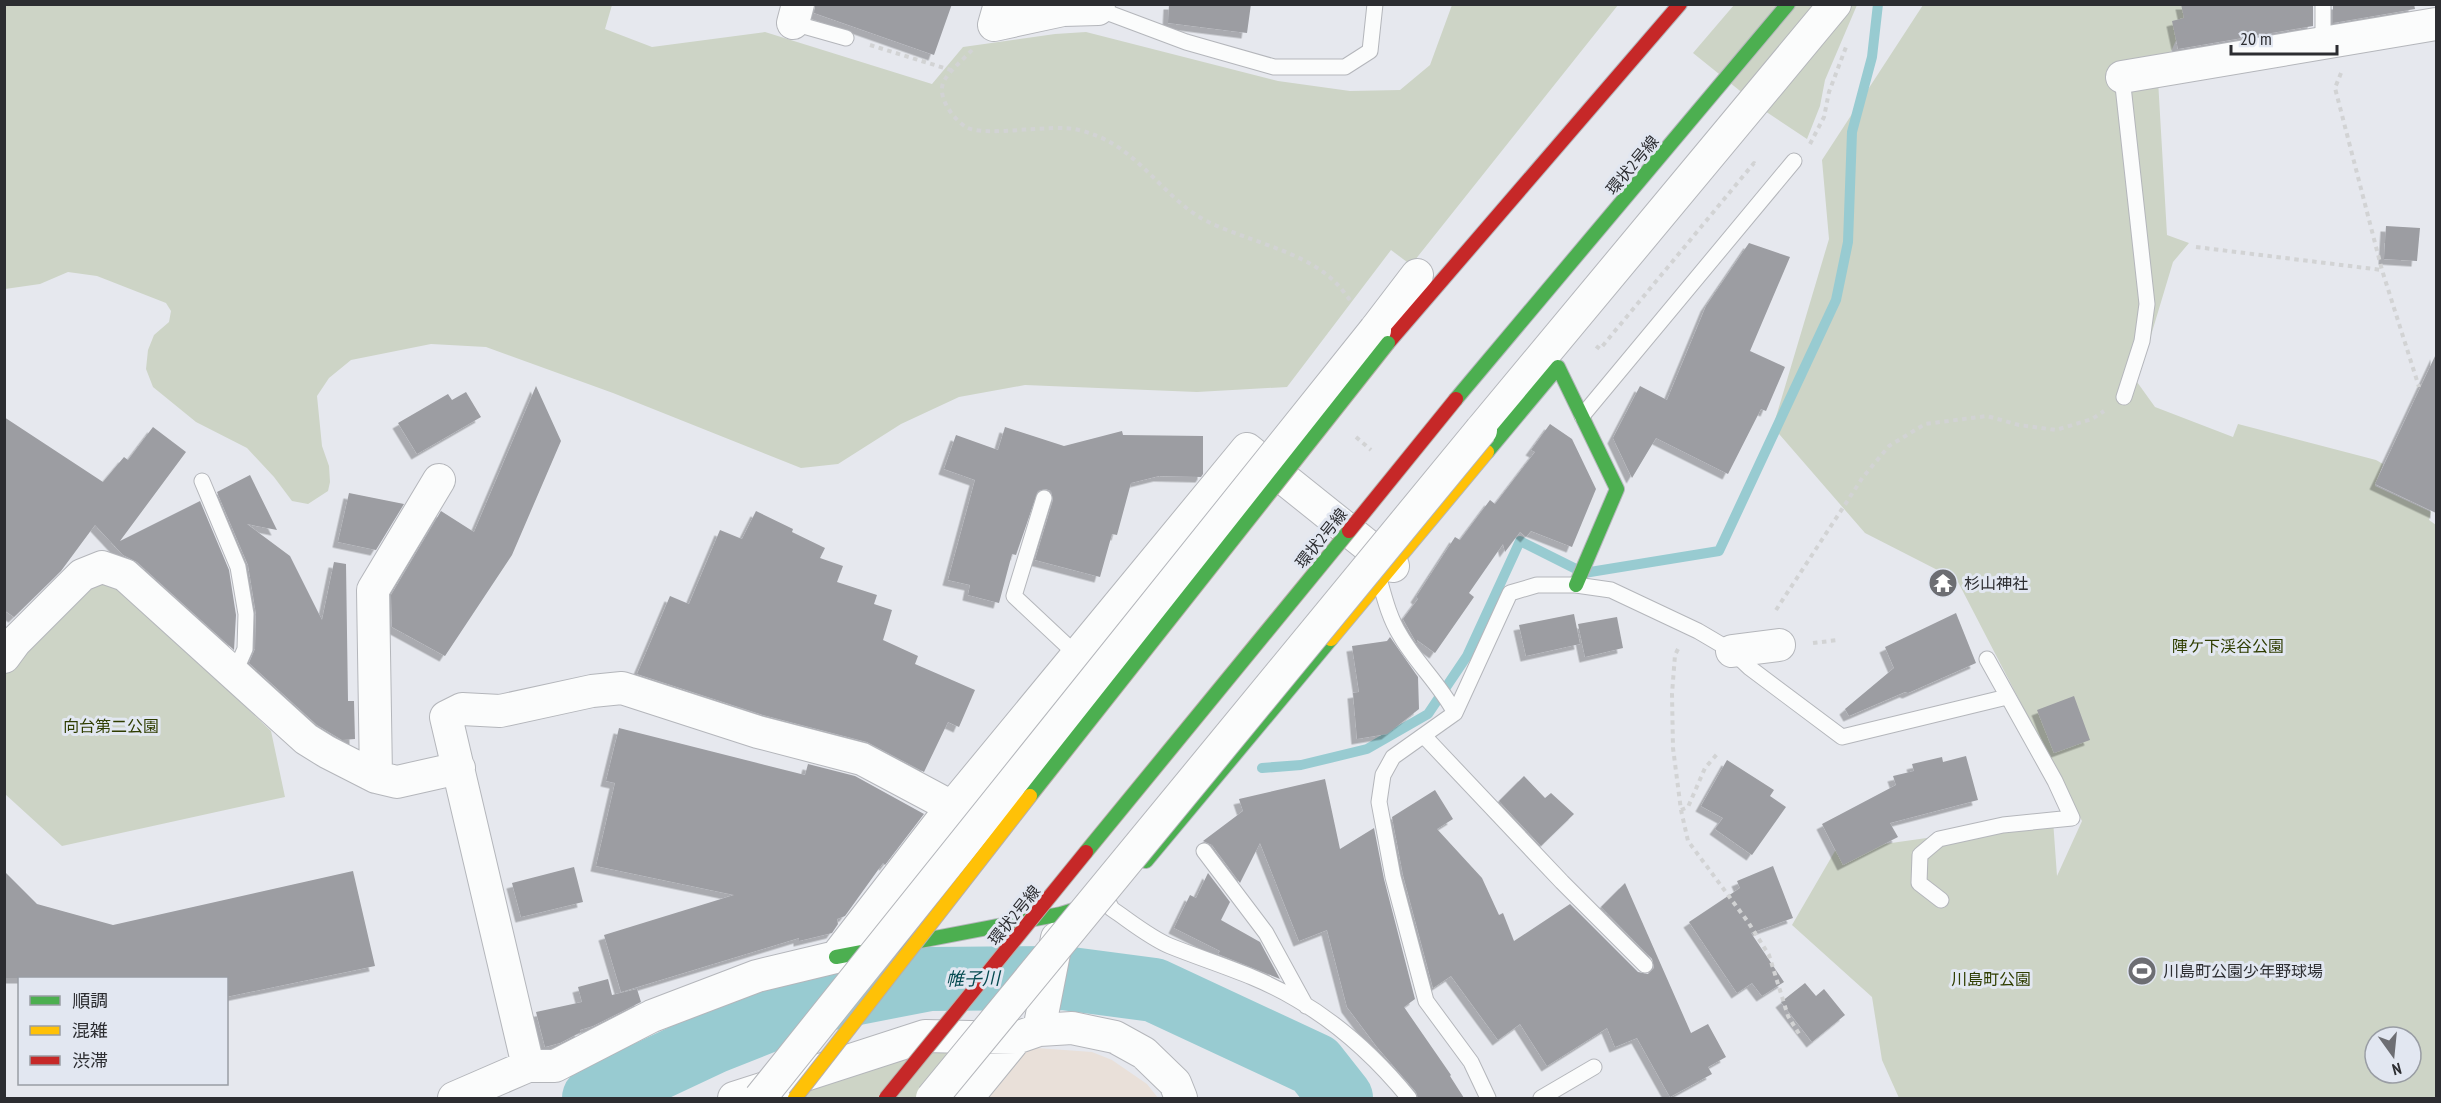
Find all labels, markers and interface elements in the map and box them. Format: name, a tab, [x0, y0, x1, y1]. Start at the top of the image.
scale bar	[2231, 18, 2338, 56]
text: 20 m	[2240, 27, 2272, 50]
street label: 環状2号線	[1601, 131, 1663, 199]
street label: 環状2号線	[1291, 504, 1351, 572]
temple icon: 杉山神社	[1927, 567, 1959, 599]
place label: 杉山神社	[1964, 573, 2028, 593]
park label: 陣ケ下渓谷公園	[2172, 636, 2284, 656]
park label: 向台第二公園	[63, 716, 159, 736]
street label: 環状2号線	[984, 881, 1044, 949]
sports icon: 川島町公園少年野球場	[2126, 955, 2158, 987]
place label: 川島町公園少年野球場	[2163, 961, 2323, 981]
water label: 帷子川	[946, 966, 1002, 990]
park label: 川島町公園	[1951, 969, 2031, 989]
legend	[18, 977, 228, 1085]
text: 順調	[72, 989, 108, 1012]
text: 混雑	[72, 1019, 108, 1042]
north arrow	[2363, 1025, 2423, 1085]
text: 渋滞	[72, 1049, 108, 1072]
text: N	[2390, 1059, 2404, 1080]

